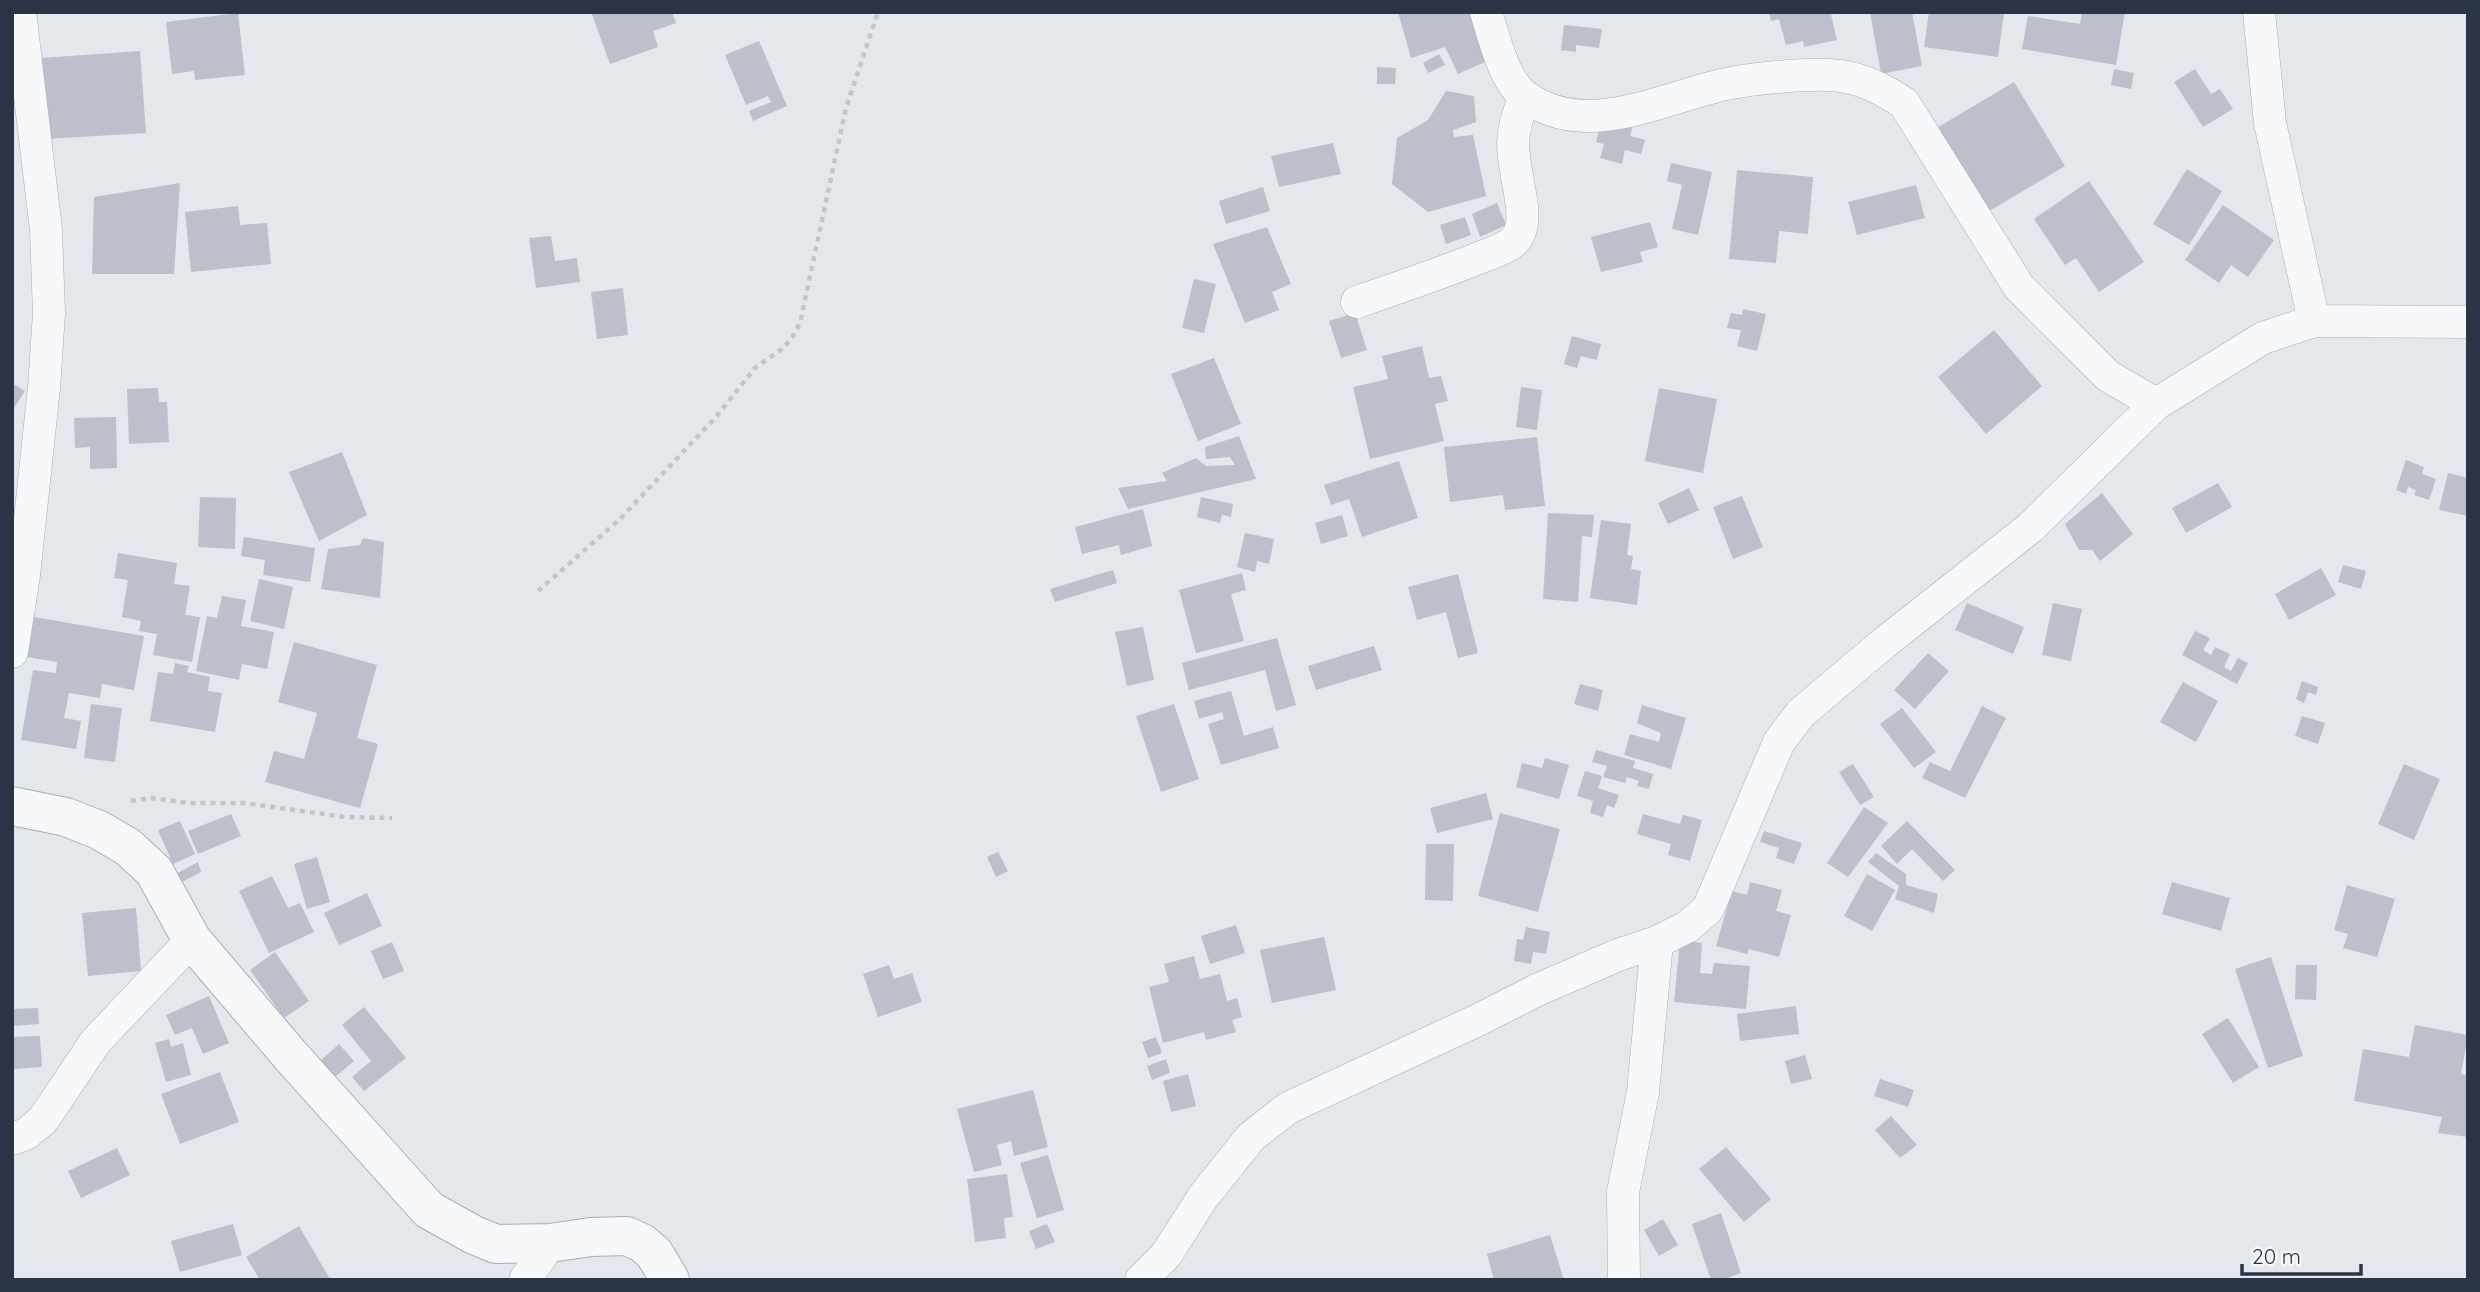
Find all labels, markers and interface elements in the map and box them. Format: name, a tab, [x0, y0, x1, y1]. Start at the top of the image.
scale bar	[2242, 1232, 2361, 1276]
text: 20 m	[2252, 1243, 2301, 1269]

